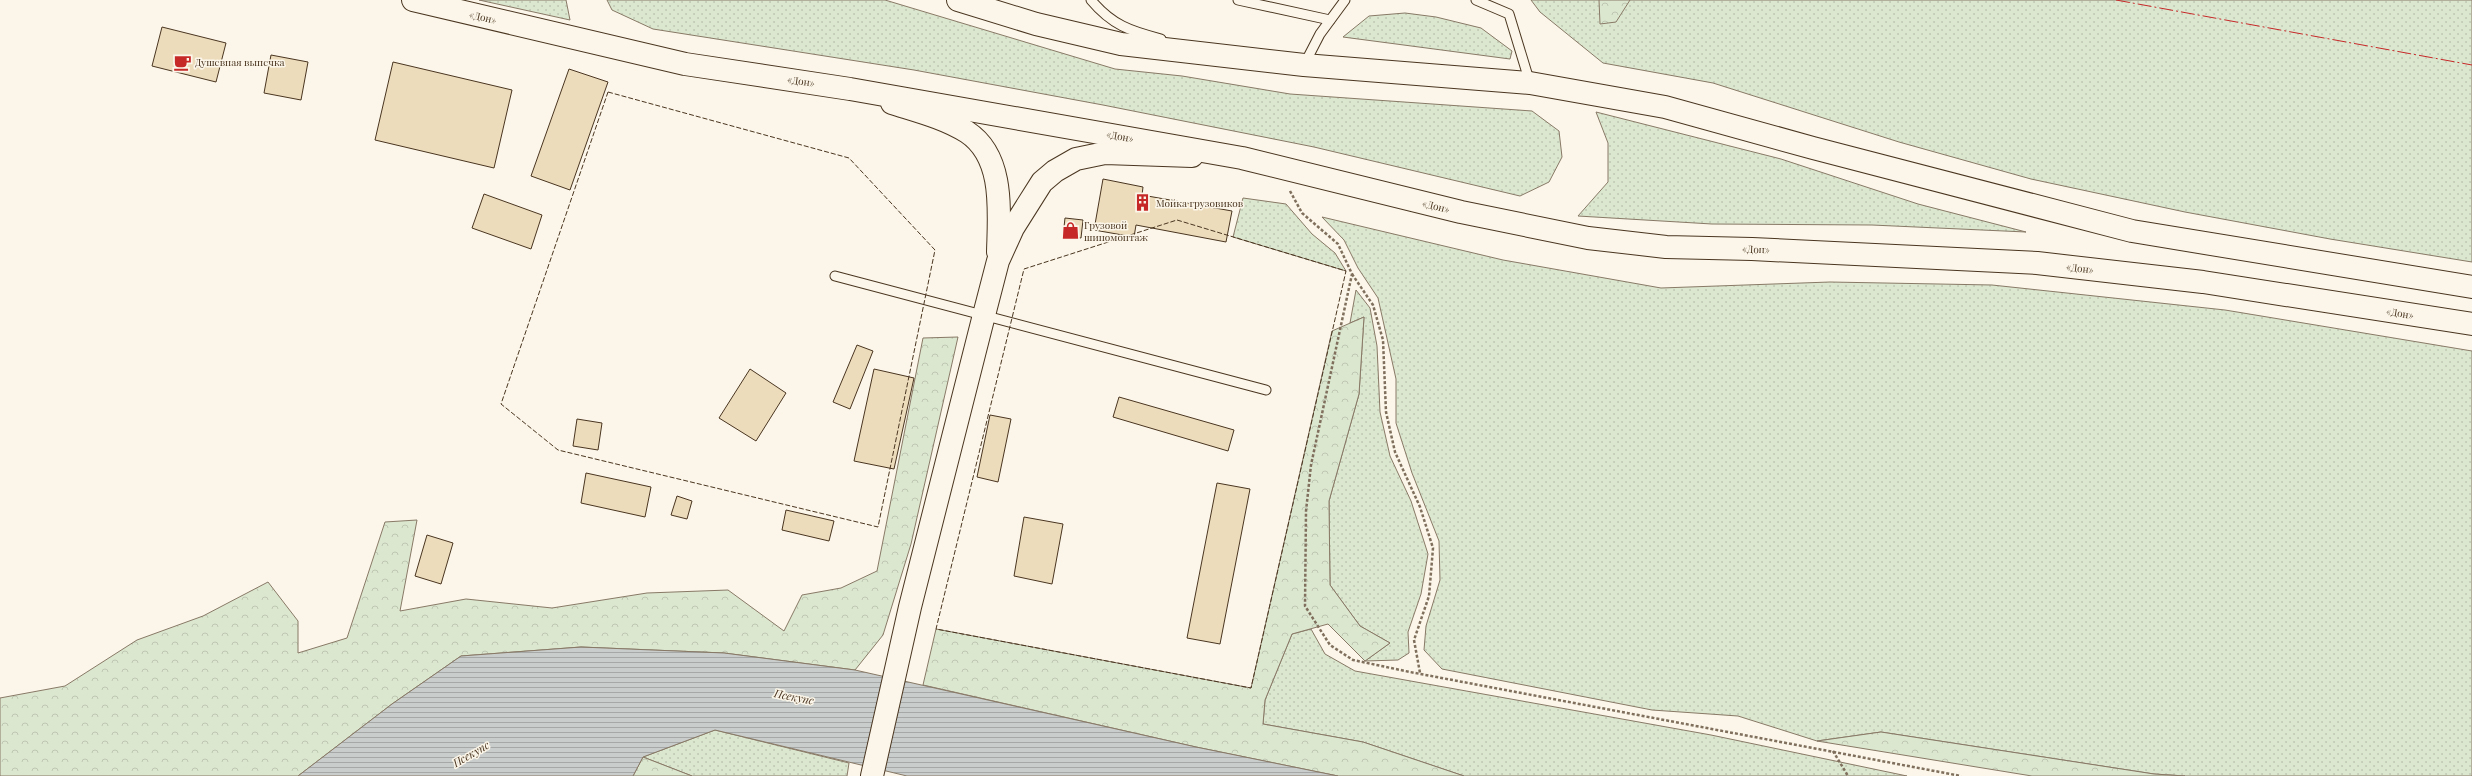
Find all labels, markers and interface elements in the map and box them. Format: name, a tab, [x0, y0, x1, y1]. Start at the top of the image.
street label: «Дон»	[468, 7, 498, 27]
cafe icon: Душевная выпечка	[172, 52, 192, 72]
place label: Душевная выпечка	[195, 55, 285, 69]
street label: «Дон»	[786, 72, 816, 90]
street label: «Дон»	[1105, 127, 1135, 145]
building icon: Мойка грузовиков	[1133, 193, 1153, 213]
place label: Мойка грузовиков	[1156, 196, 1244, 210]
street label: «Дон»	[1421, 196, 1451, 216]
place label: Грузовой шиномонтаж	[1084, 218, 1149, 244]
shop icon: Грузовой шиномонтаж	[1061, 221, 1081, 241]
street label: «Дон»	[1742, 242, 1770, 256]
street label: «Дон»	[2065, 259, 2095, 277]
street label: «Дон»	[2385, 304, 2415, 322]
water label: Псекупс	[772, 685, 815, 708]
water label: Псекупс	[449, 737, 492, 771]

